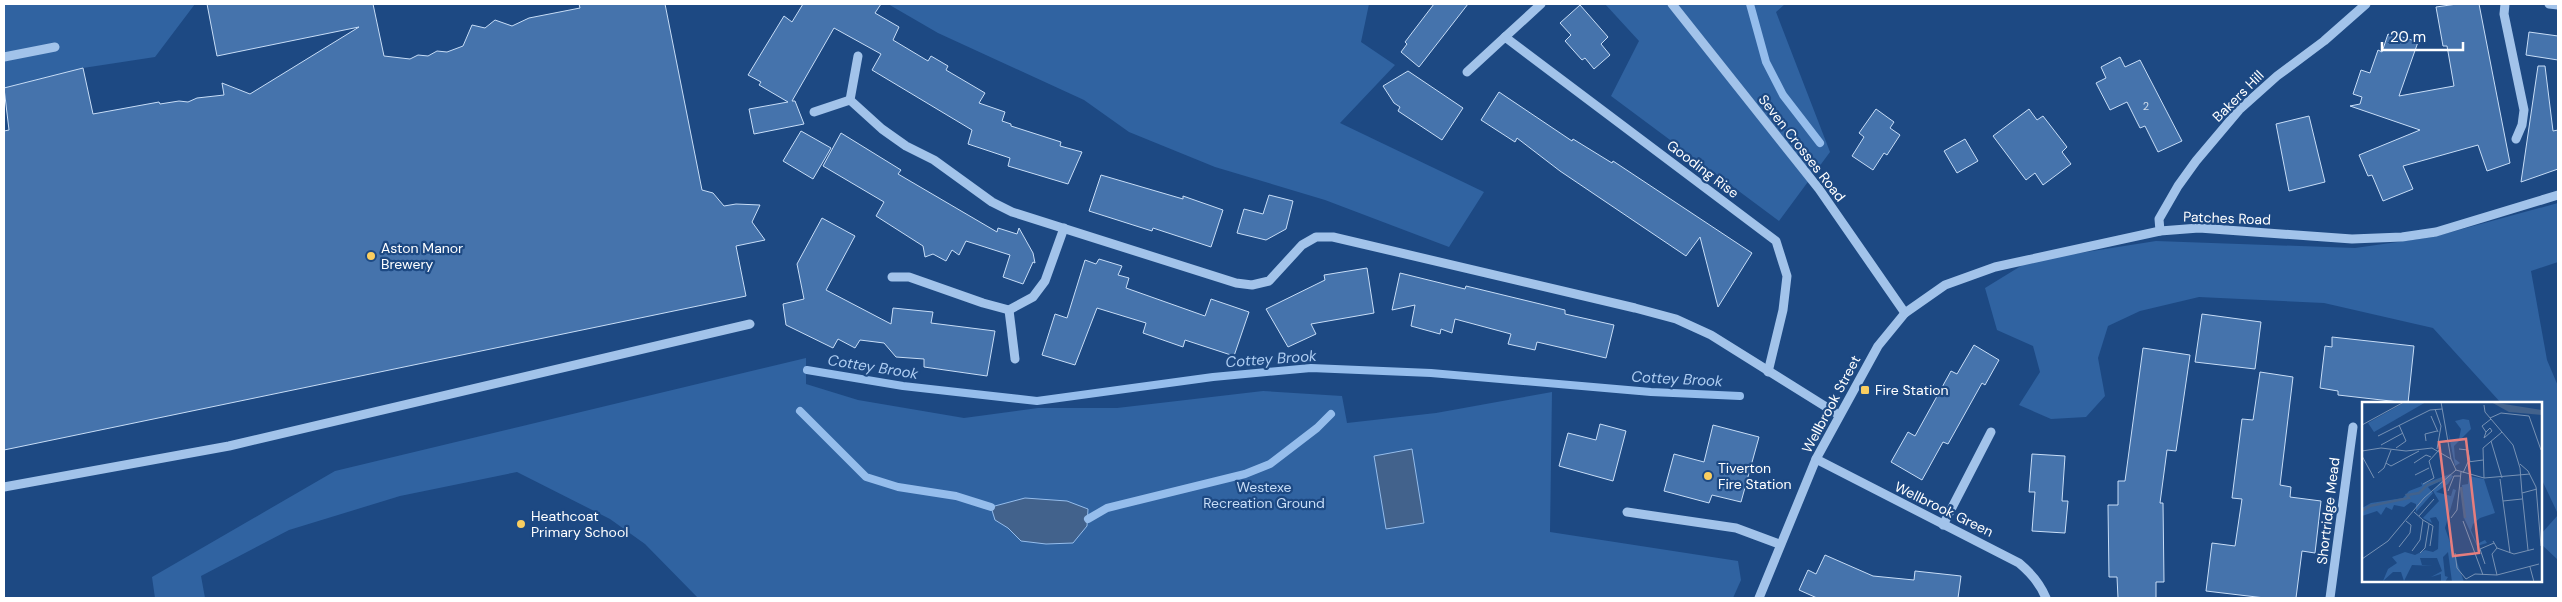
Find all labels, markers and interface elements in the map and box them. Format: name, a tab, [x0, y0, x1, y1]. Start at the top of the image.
scale bar	[2382, 20, 2463, 52]
text: 20 m	[2390, 27, 2426, 47]
street label: Bakers Hill	[2208, 66, 2268, 126]
street label: Seven Crosses Road	[1755, 91, 1849, 205]
house number: 2	[2143, 99, 2149, 113]
street label: Gooding Rise	[1663, 136, 1743, 202]
street label: Patches Road	[2183, 207, 2271, 229]
place label: Aston Manor Brewery	[381, 239, 463, 273]
marker: Aston Manor Brewery	[365, 250, 377, 262]
water label: Cottey Brook	[1225, 346, 1318, 372]
water label: Cottey Brook	[826, 350, 920, 384]
street label: Wellbrook Street	[1798, 352, 1864, 456]
water label: Cottey Brook	[1631, 367, 1724, 391]
place label: Fire Station	[1875, 381, 1949, 399]
marker: Fire Station	[1859, 384, 1871, 396]
inset map	[2362, 402, 2542, 582]
street label: Shortridge Mead	[2312, 456, 2344, 566]
place label: Tiverton Fire Station	[1718, 459, 1792, 493]
marker: Tiverton Fire Station	[1702, 470, 1714, 482]
street label: Wellbrook Green	[1892, 477, 1996, 541]
park label: Westexe Recreation Ground	[1203, 478, 1325, 512]
place label: Heathcoat Primary School	[531, 507, 628, 541]
marker: Heathcoat Primary School	[515, 518, 527, 530]

